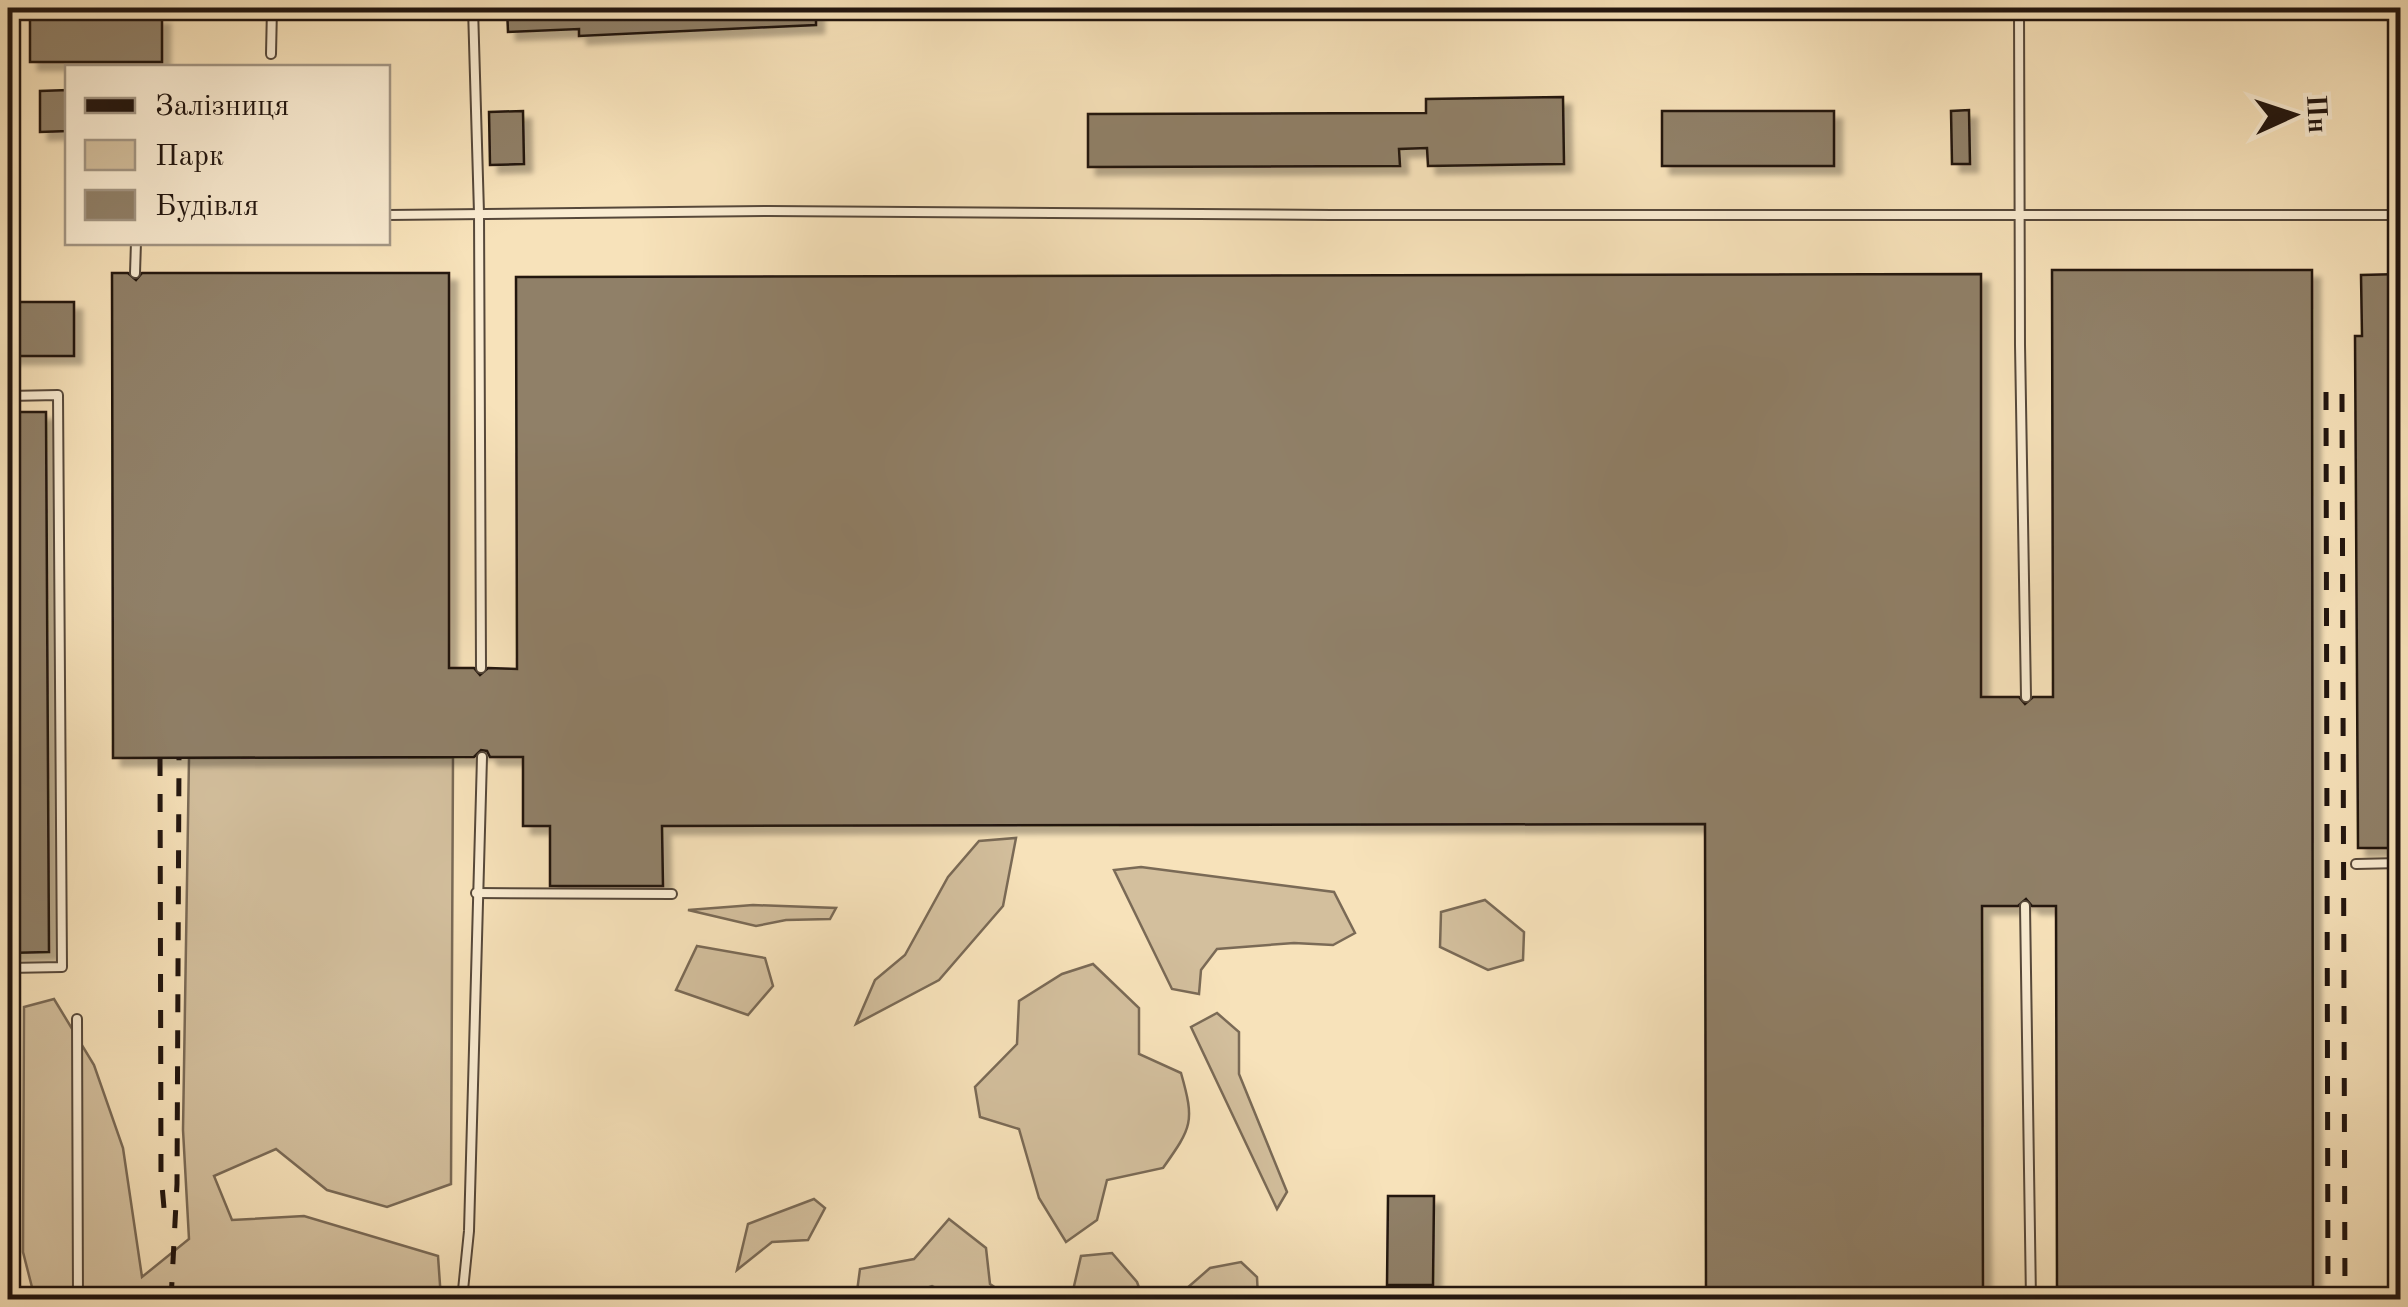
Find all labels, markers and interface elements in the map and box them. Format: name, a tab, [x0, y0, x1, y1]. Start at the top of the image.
legend	[65, 65, 390, 245]
north arrow	[2243, 65, 2343, 165]
text: Залізниця	[155, 92, 289, 122]
text: Пн	[2300, 94, 2330, 134]
text: Парк	[155, 142, 224, 172]
text: Будівля	[155, 192, 259, 222]

